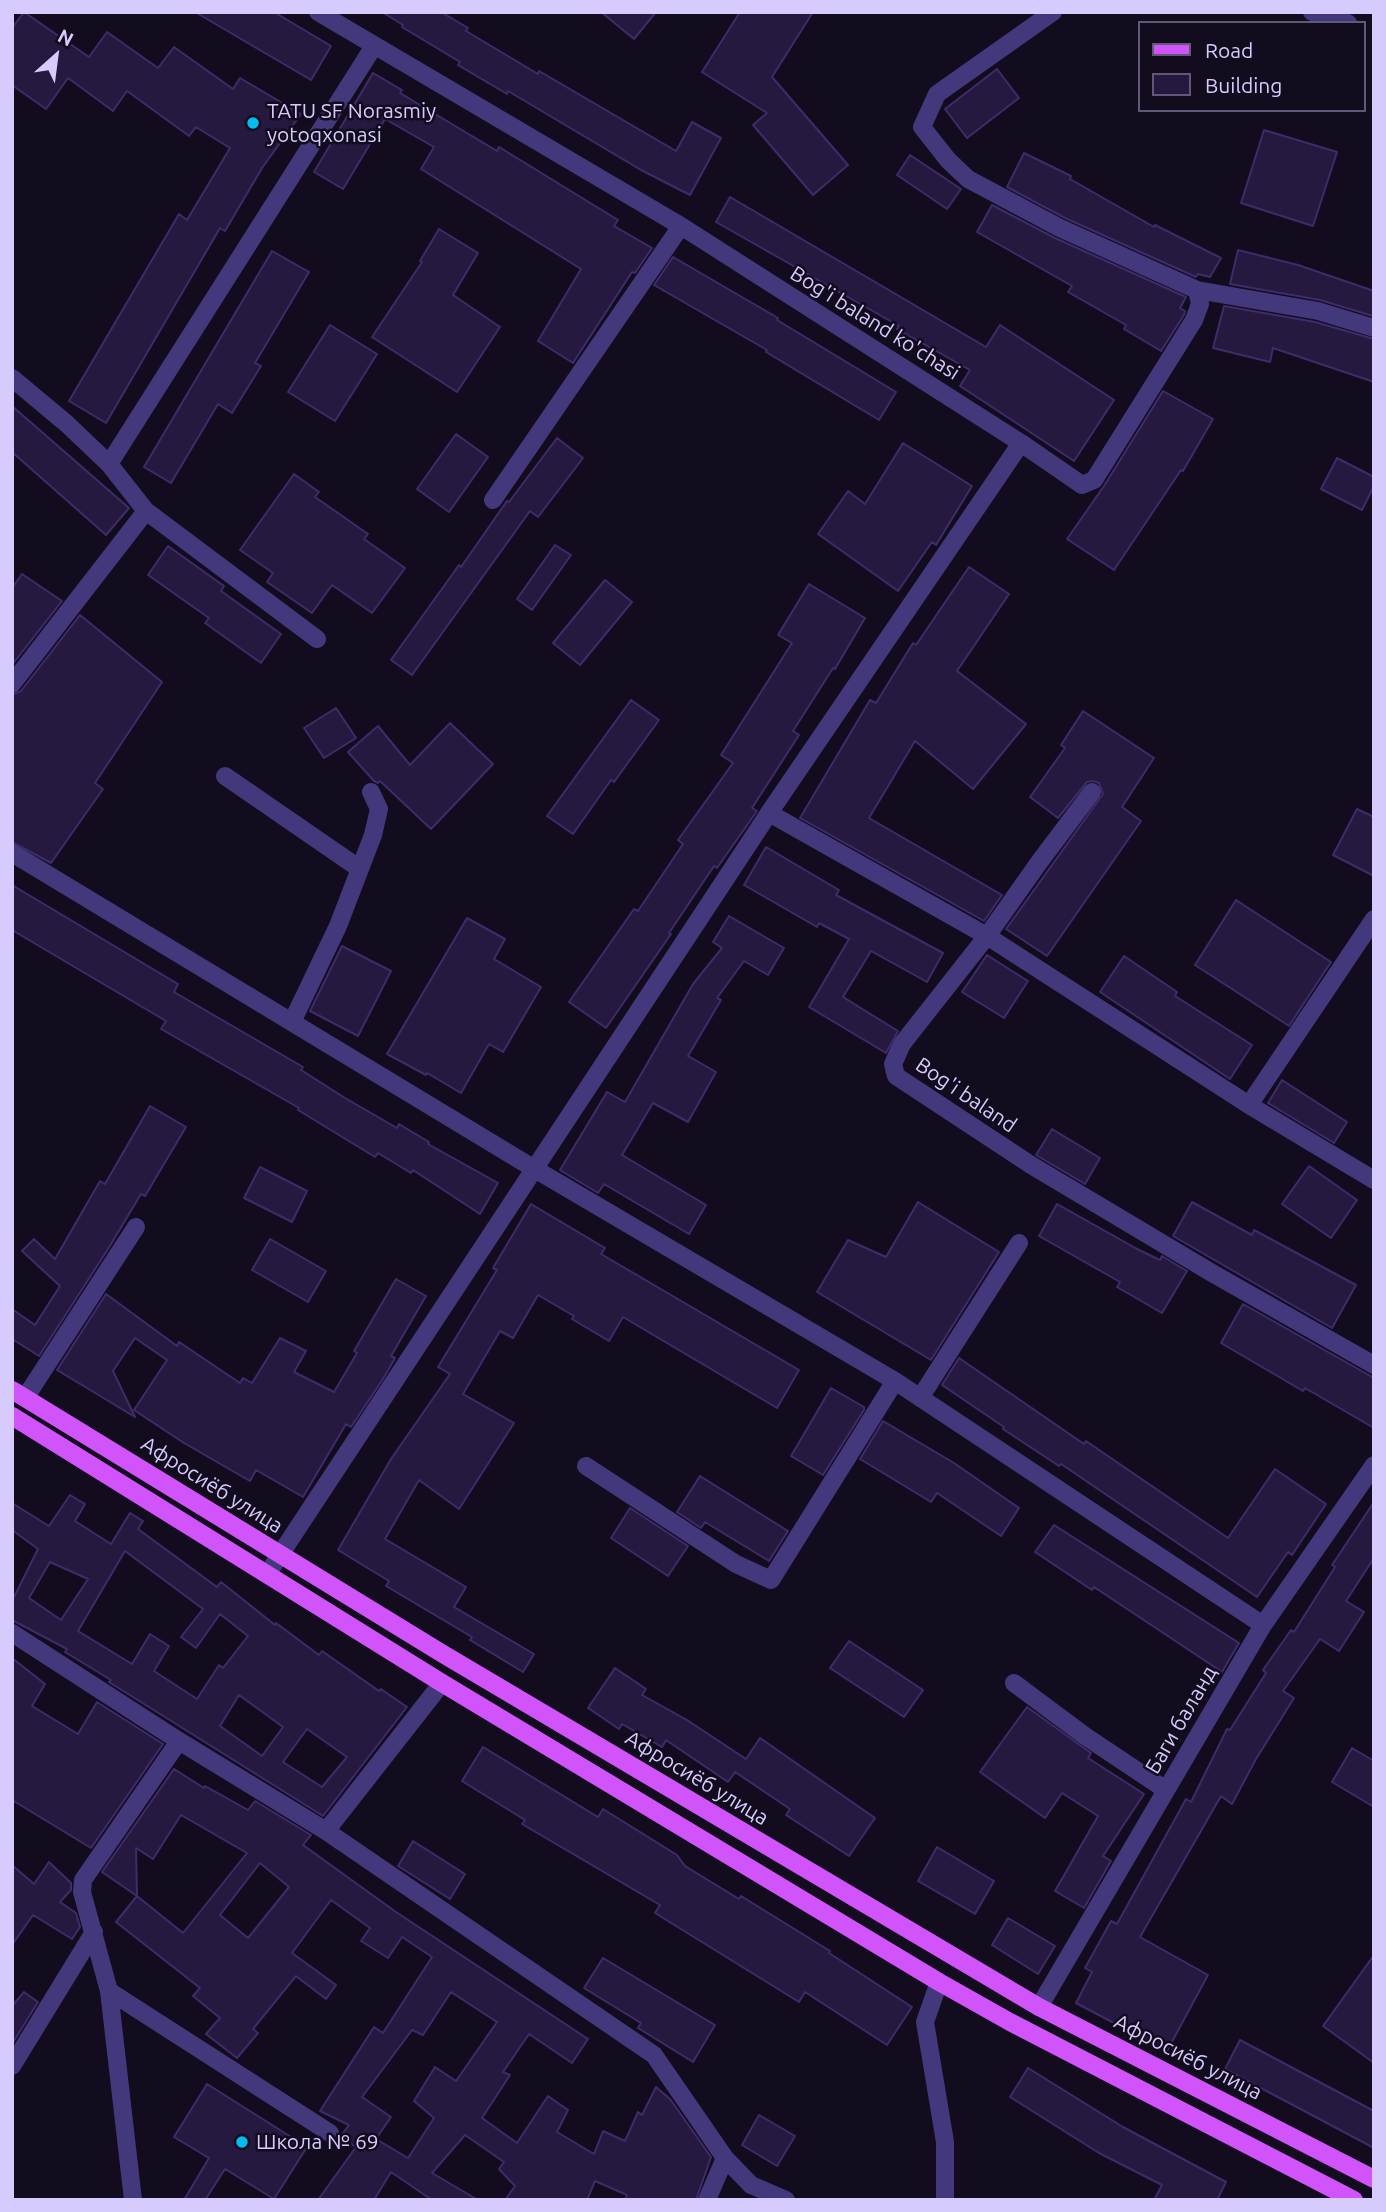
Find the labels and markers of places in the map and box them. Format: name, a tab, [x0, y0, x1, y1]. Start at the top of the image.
place label: TATU SF Norasmiy yotoqxonasi	[267, 98, 436, 148]
marker: TATU SF Norasmiy yotoqxonasi	[245, 115, 261, 131]
place label: Школа № 69	[256, 2129, 379, 2155]
marker: Школа № 69	[234, 2134, 250, 2150]

